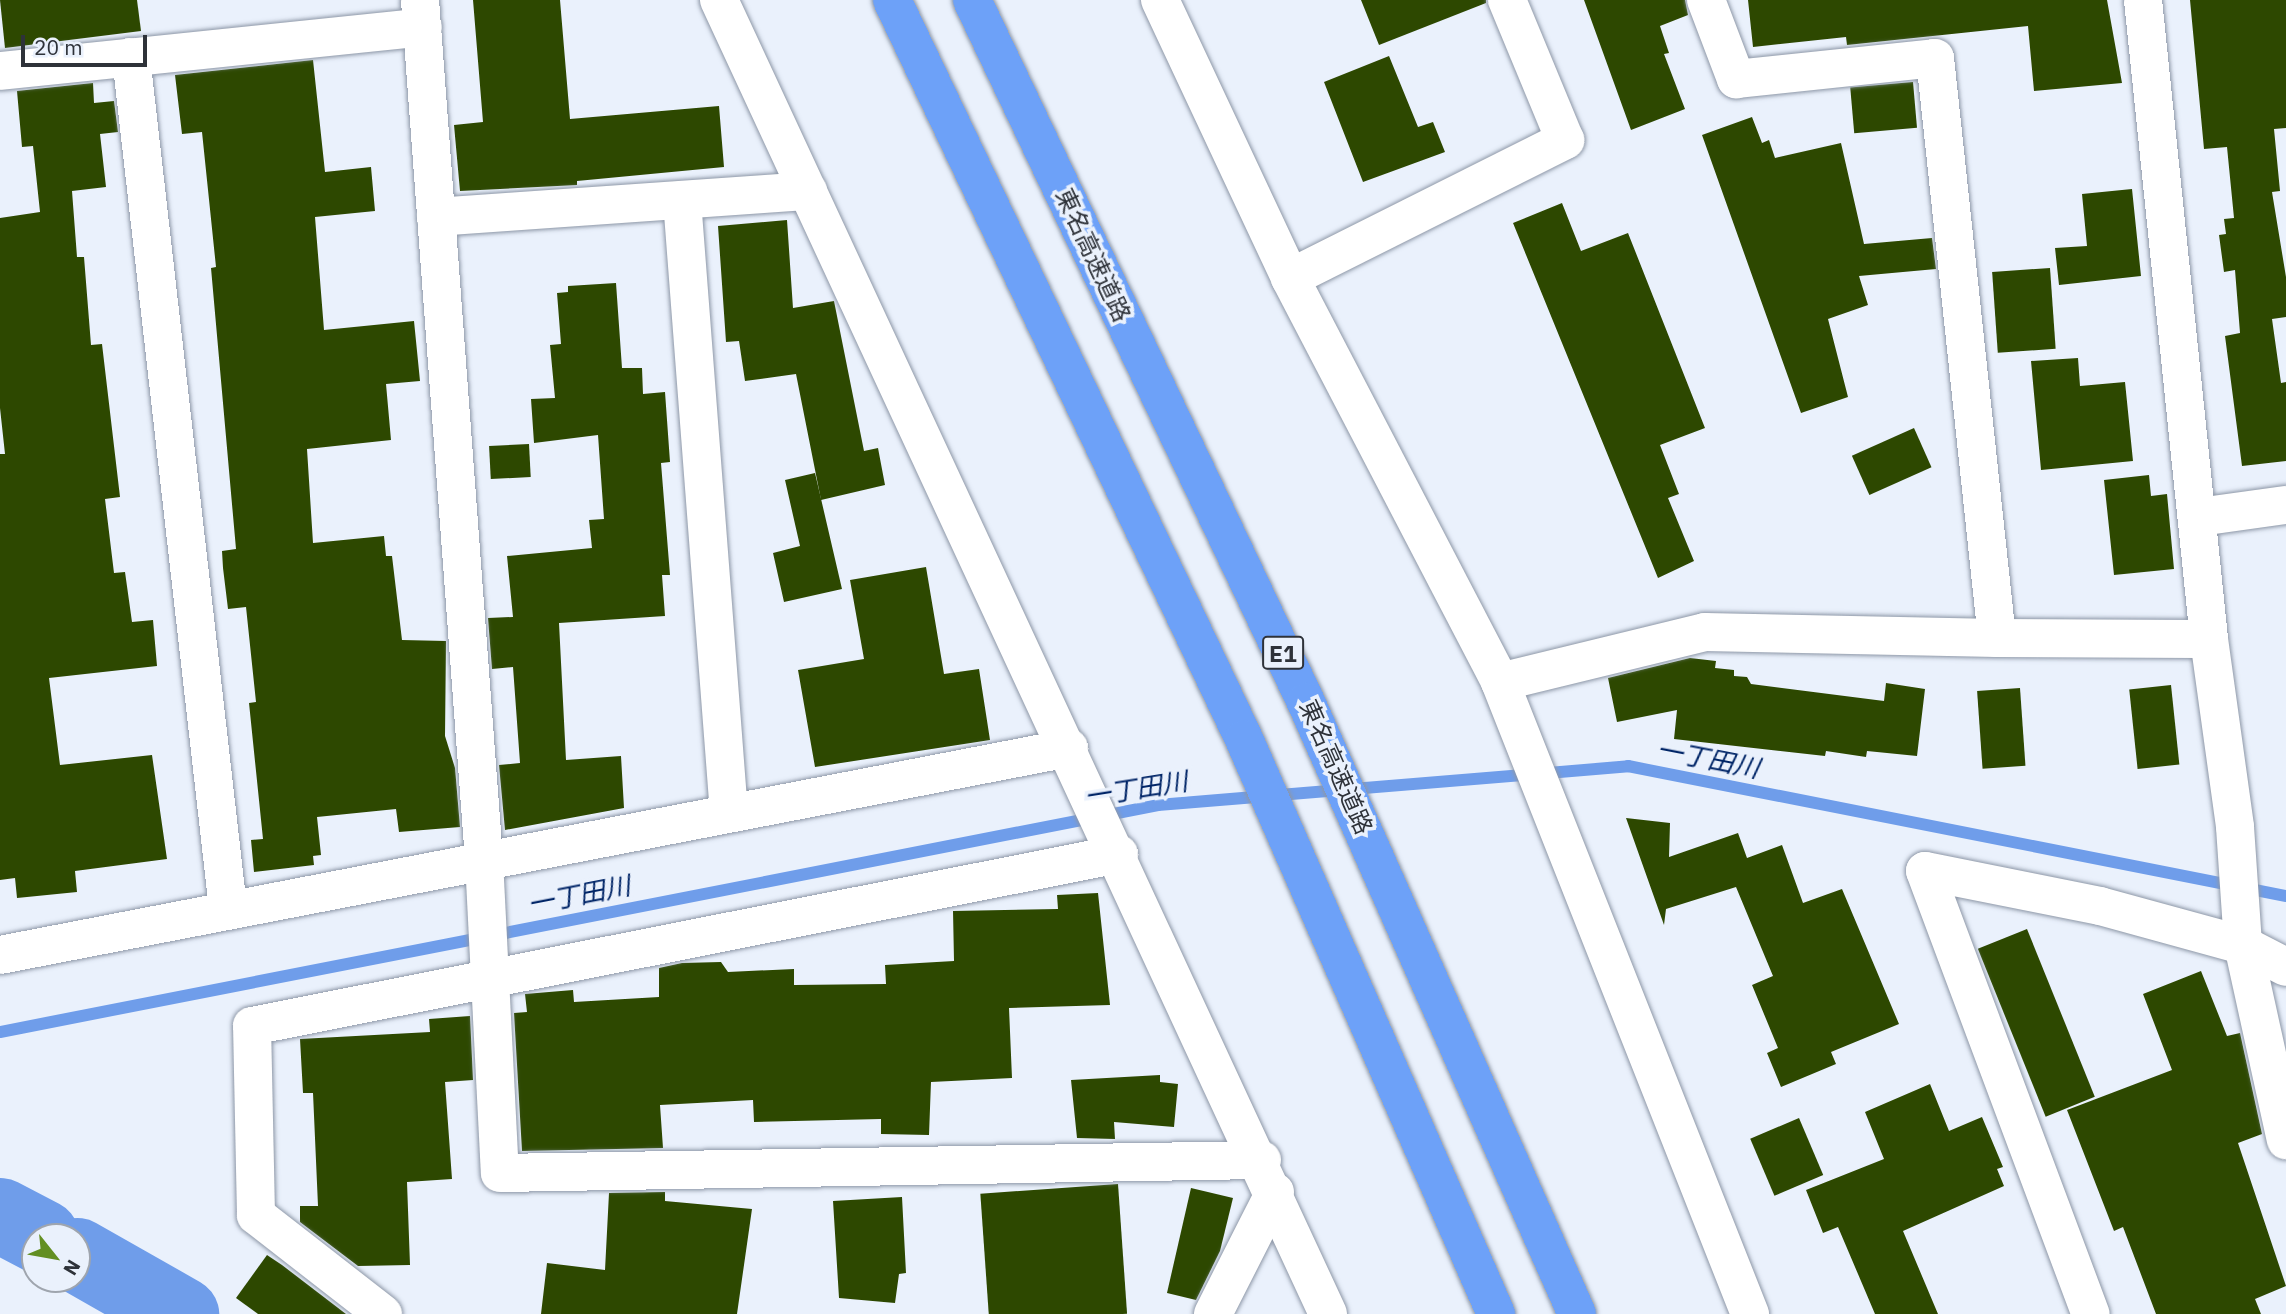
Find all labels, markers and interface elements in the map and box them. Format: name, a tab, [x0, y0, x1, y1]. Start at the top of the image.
scale bar	[24, 21, 150, 65]
text: 20 m	[34, 33, 83, 61]
street label: 東名高速道路	[1050, 184, 1136, 326]
road number: E1	[1262, 634, 1304, 673]
street label: 東名高速道路	[1294, 695, 1378, 839]
water label: 一丁田川	[1654, 734, 1762, 784]
water label: 一丁田川	[1082, 765, 1190, 813]
water label: 一丁田川	[525, 870, 633, 920]
north arrow	[21, 1223, 91, 1293]
text: N	[58, 1256, 86, 1280]

